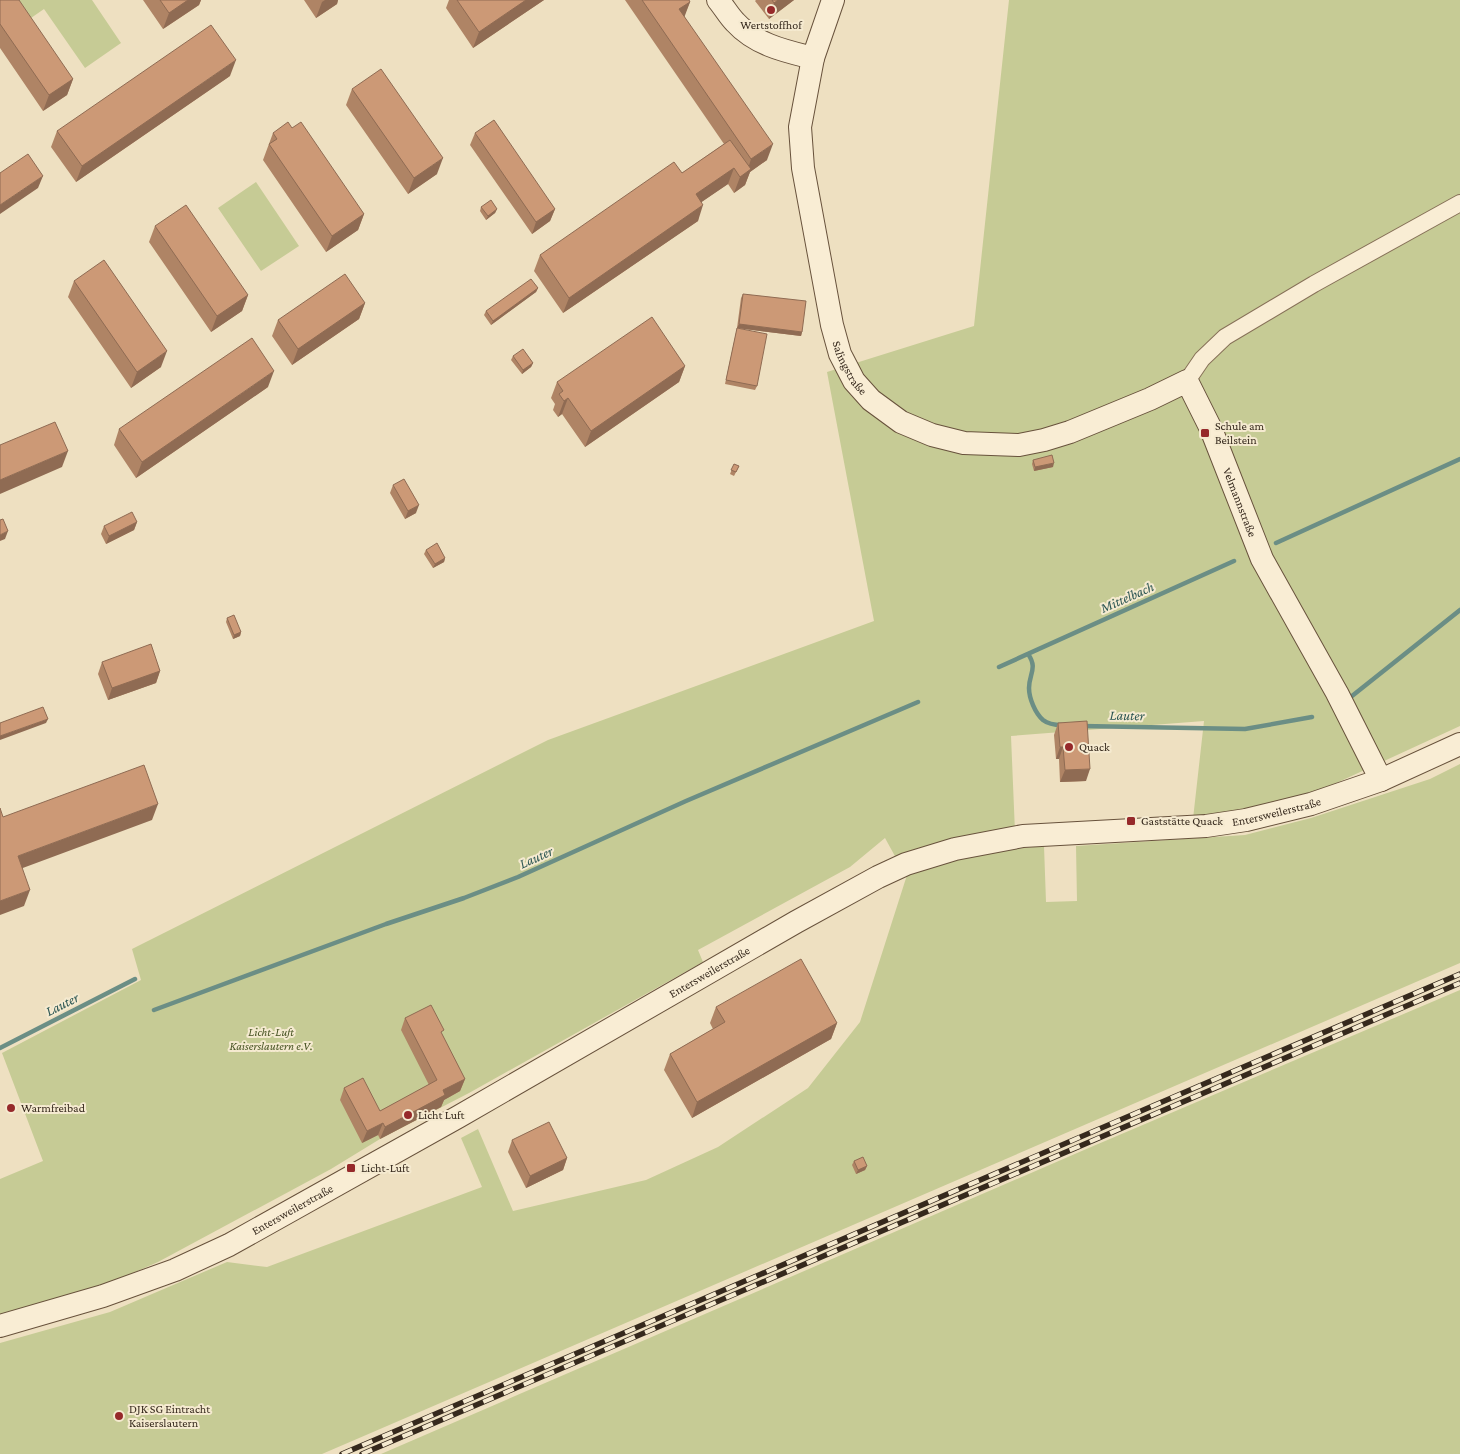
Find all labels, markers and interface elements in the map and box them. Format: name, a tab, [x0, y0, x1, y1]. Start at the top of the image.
marker: Wertstoffhof	[765, 4, 777, 16]
place label: Wertstoffhof	[740, 18, 803, 32]
street label: Salingstraße	[830, 339, 870, 398]
place label: Schule am Beilstein	[1215, 419, 1265, 447]
marker: Schule am Beilstein	[1199, 427, 1211, 439]
street label: Velmannstraße	[1220, 466, 1260, 539]
water label: Mittelbach	[1097, 578, 1156, 616]
water label: Lauter	[1109, 707, 1146, 723]
place label: Quack	[1079, 740, 1110, 754]
marker: Quack	[1063, 741, 1075, 753]
street label: Entersweilerstraße	[1231, 794, 1323, 829]
place label: Gaststätte Quack	[1141, 814, 1223, 828]
marker: Gaststätte Quack	[1125, 815, 1137, 827]
water label: Lauter	[517, 842, 556, 871]
street label: Entersweilerstraße	[667, 943, 752, 1001]
water label: Lauter	[43, 988, 82, 1019]
park label: Licht-Luft Kaiserslautern e.V.	[229, 1025, 313, 1053]
place label: Warmfreibad	[21, 1101, 86, 1115]
marker: Warmfreibad	[5, 1102, 17, 1114]
place label: Licht Luft	[418, 1108, 466, 1122]
marker: Licht Luft	[402, 1109, 414, 1121]
place label: Licht-Luft	[361, 1161, 411, 1175]
marker: Licht-Luft	[345, 1162, 357, 1174]
street label: Entersweilerstraße	[249, 1181, 336, 1238]
place label: DJK SG Eintracht Kaiserslautern	[129, 1402, 211, 1430]
marker: DJK SG Eintracht Kaiserslautern	[113, 1410, 125, 1422]

